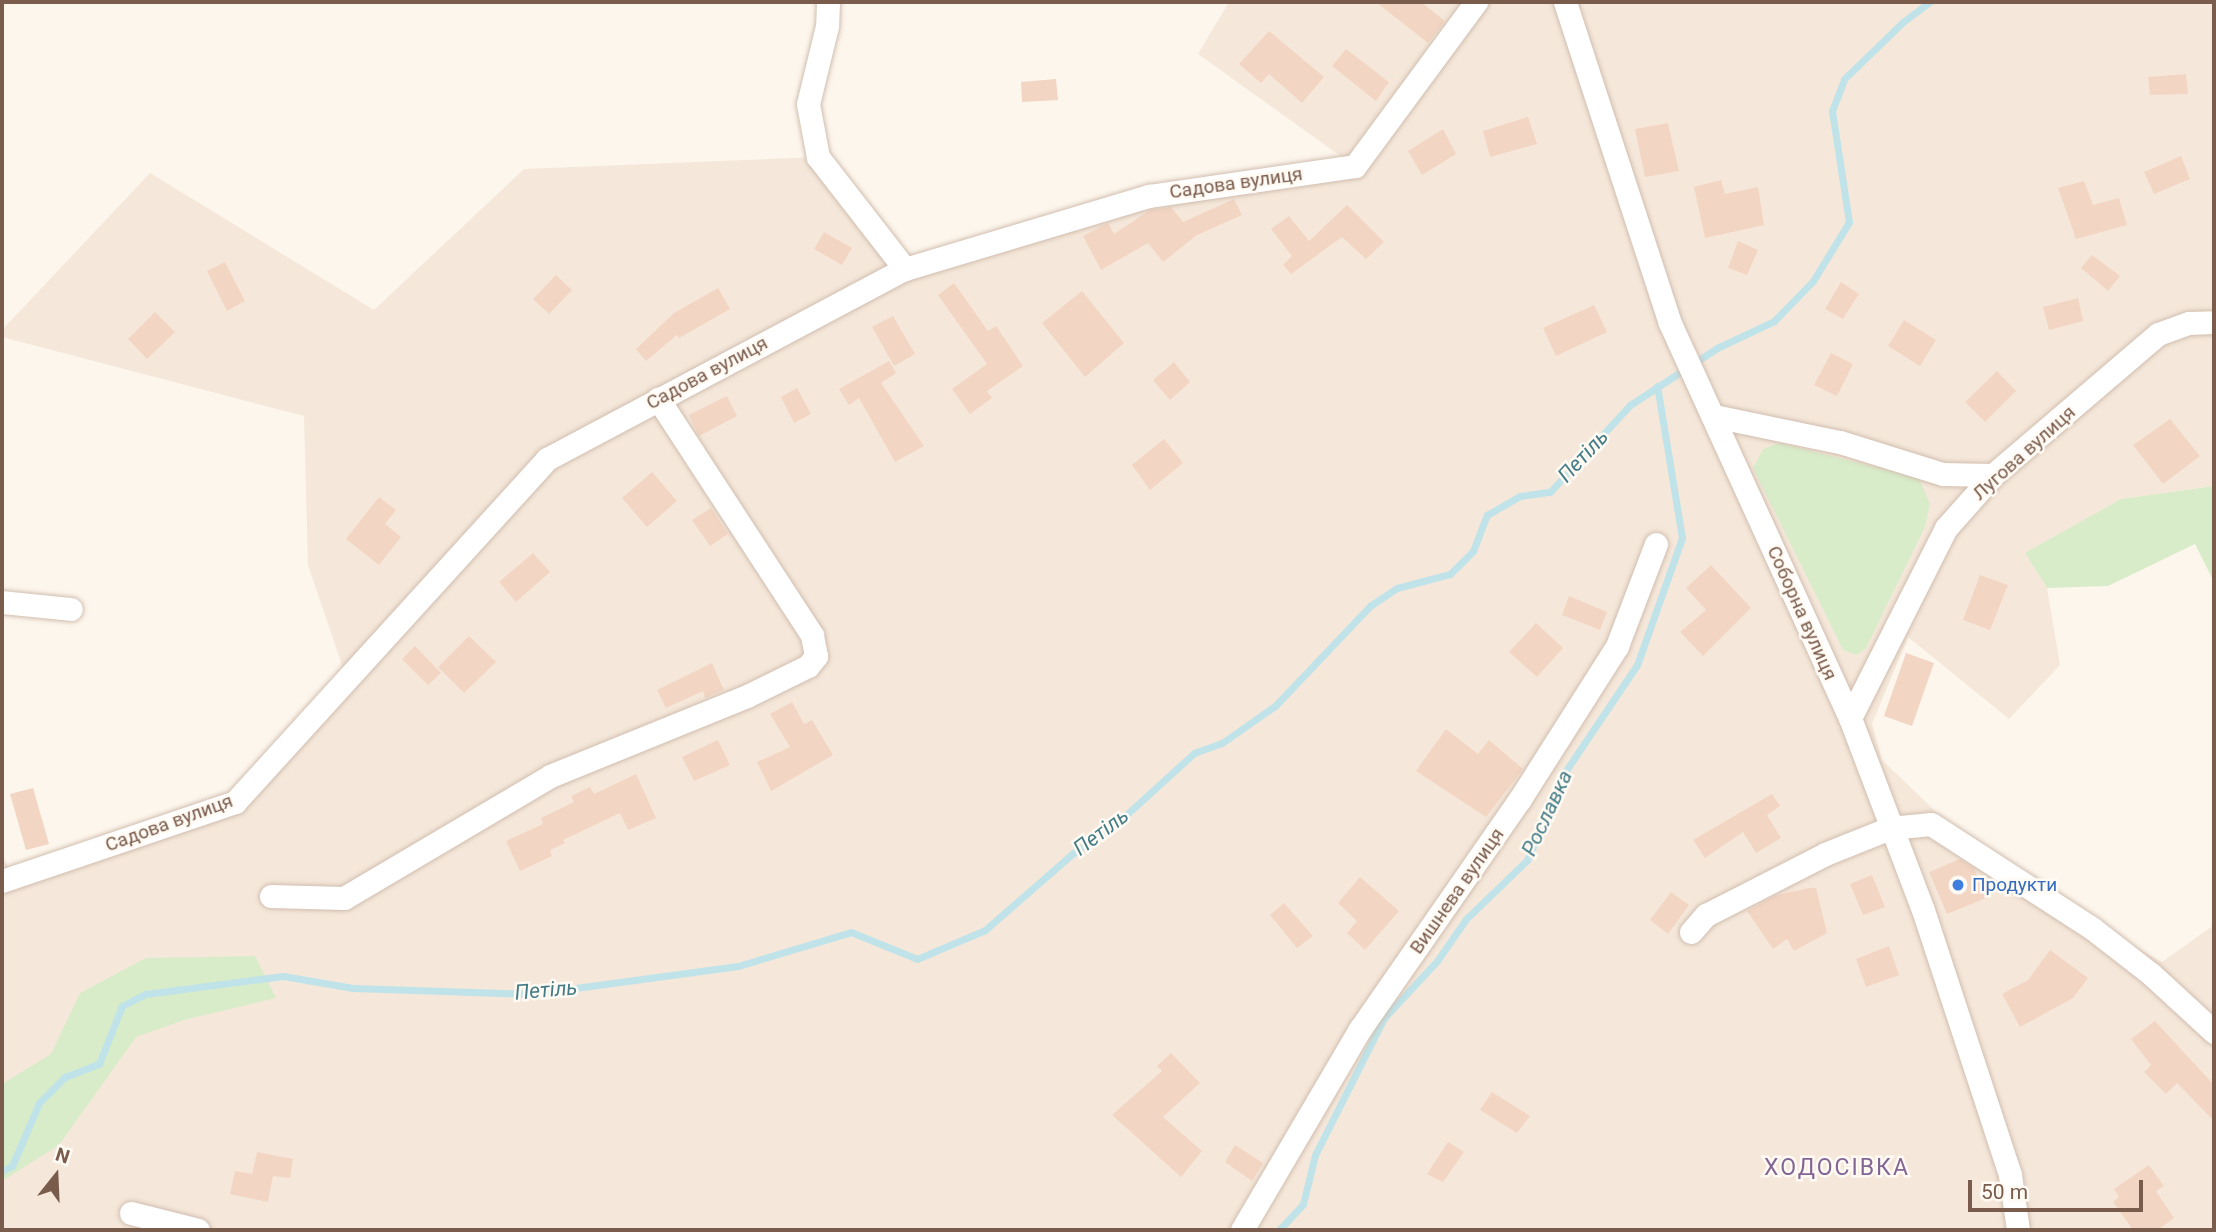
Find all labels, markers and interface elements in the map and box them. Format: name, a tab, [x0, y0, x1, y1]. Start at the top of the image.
street label: Садова вулиця	[1168, 162, 1304, 204]
street label: Садова вулиця	[642, 331, 772, 415]
street label: Лугова вулиця	[1968, 401, 2080, 505]
water label: Петіль	[1552, 424, 1614, 488]
street label: Соборна вулиця	[1762, 542, 1842, 684]
water label: Рославка	[1516, 766, 1578, 860]
street label: Садова вулиця	[102, 789, 236, 857]
water label: Петіль	[1068, 803, 1134, 861]
street label: Вишнева вулиця	[1405, 824, 1509, 958]
place label: Продукти	[1972, 874, 2057, 896]
marker: Продукти	[1950, 877, 1966, 893]
water label: Петіль	[514, 975, 578, 1005]
north arrow	[21, 1141, 91, 1211]
text: N	[53, 1143, 73, 1169]
district label: ХОДОСІВКА	[1765, 1154, 1909, 1182]
scale bar	[1971, 1166, 2146, 1210]
text: 50 m	[1981, 1180, 2028, 1204]

